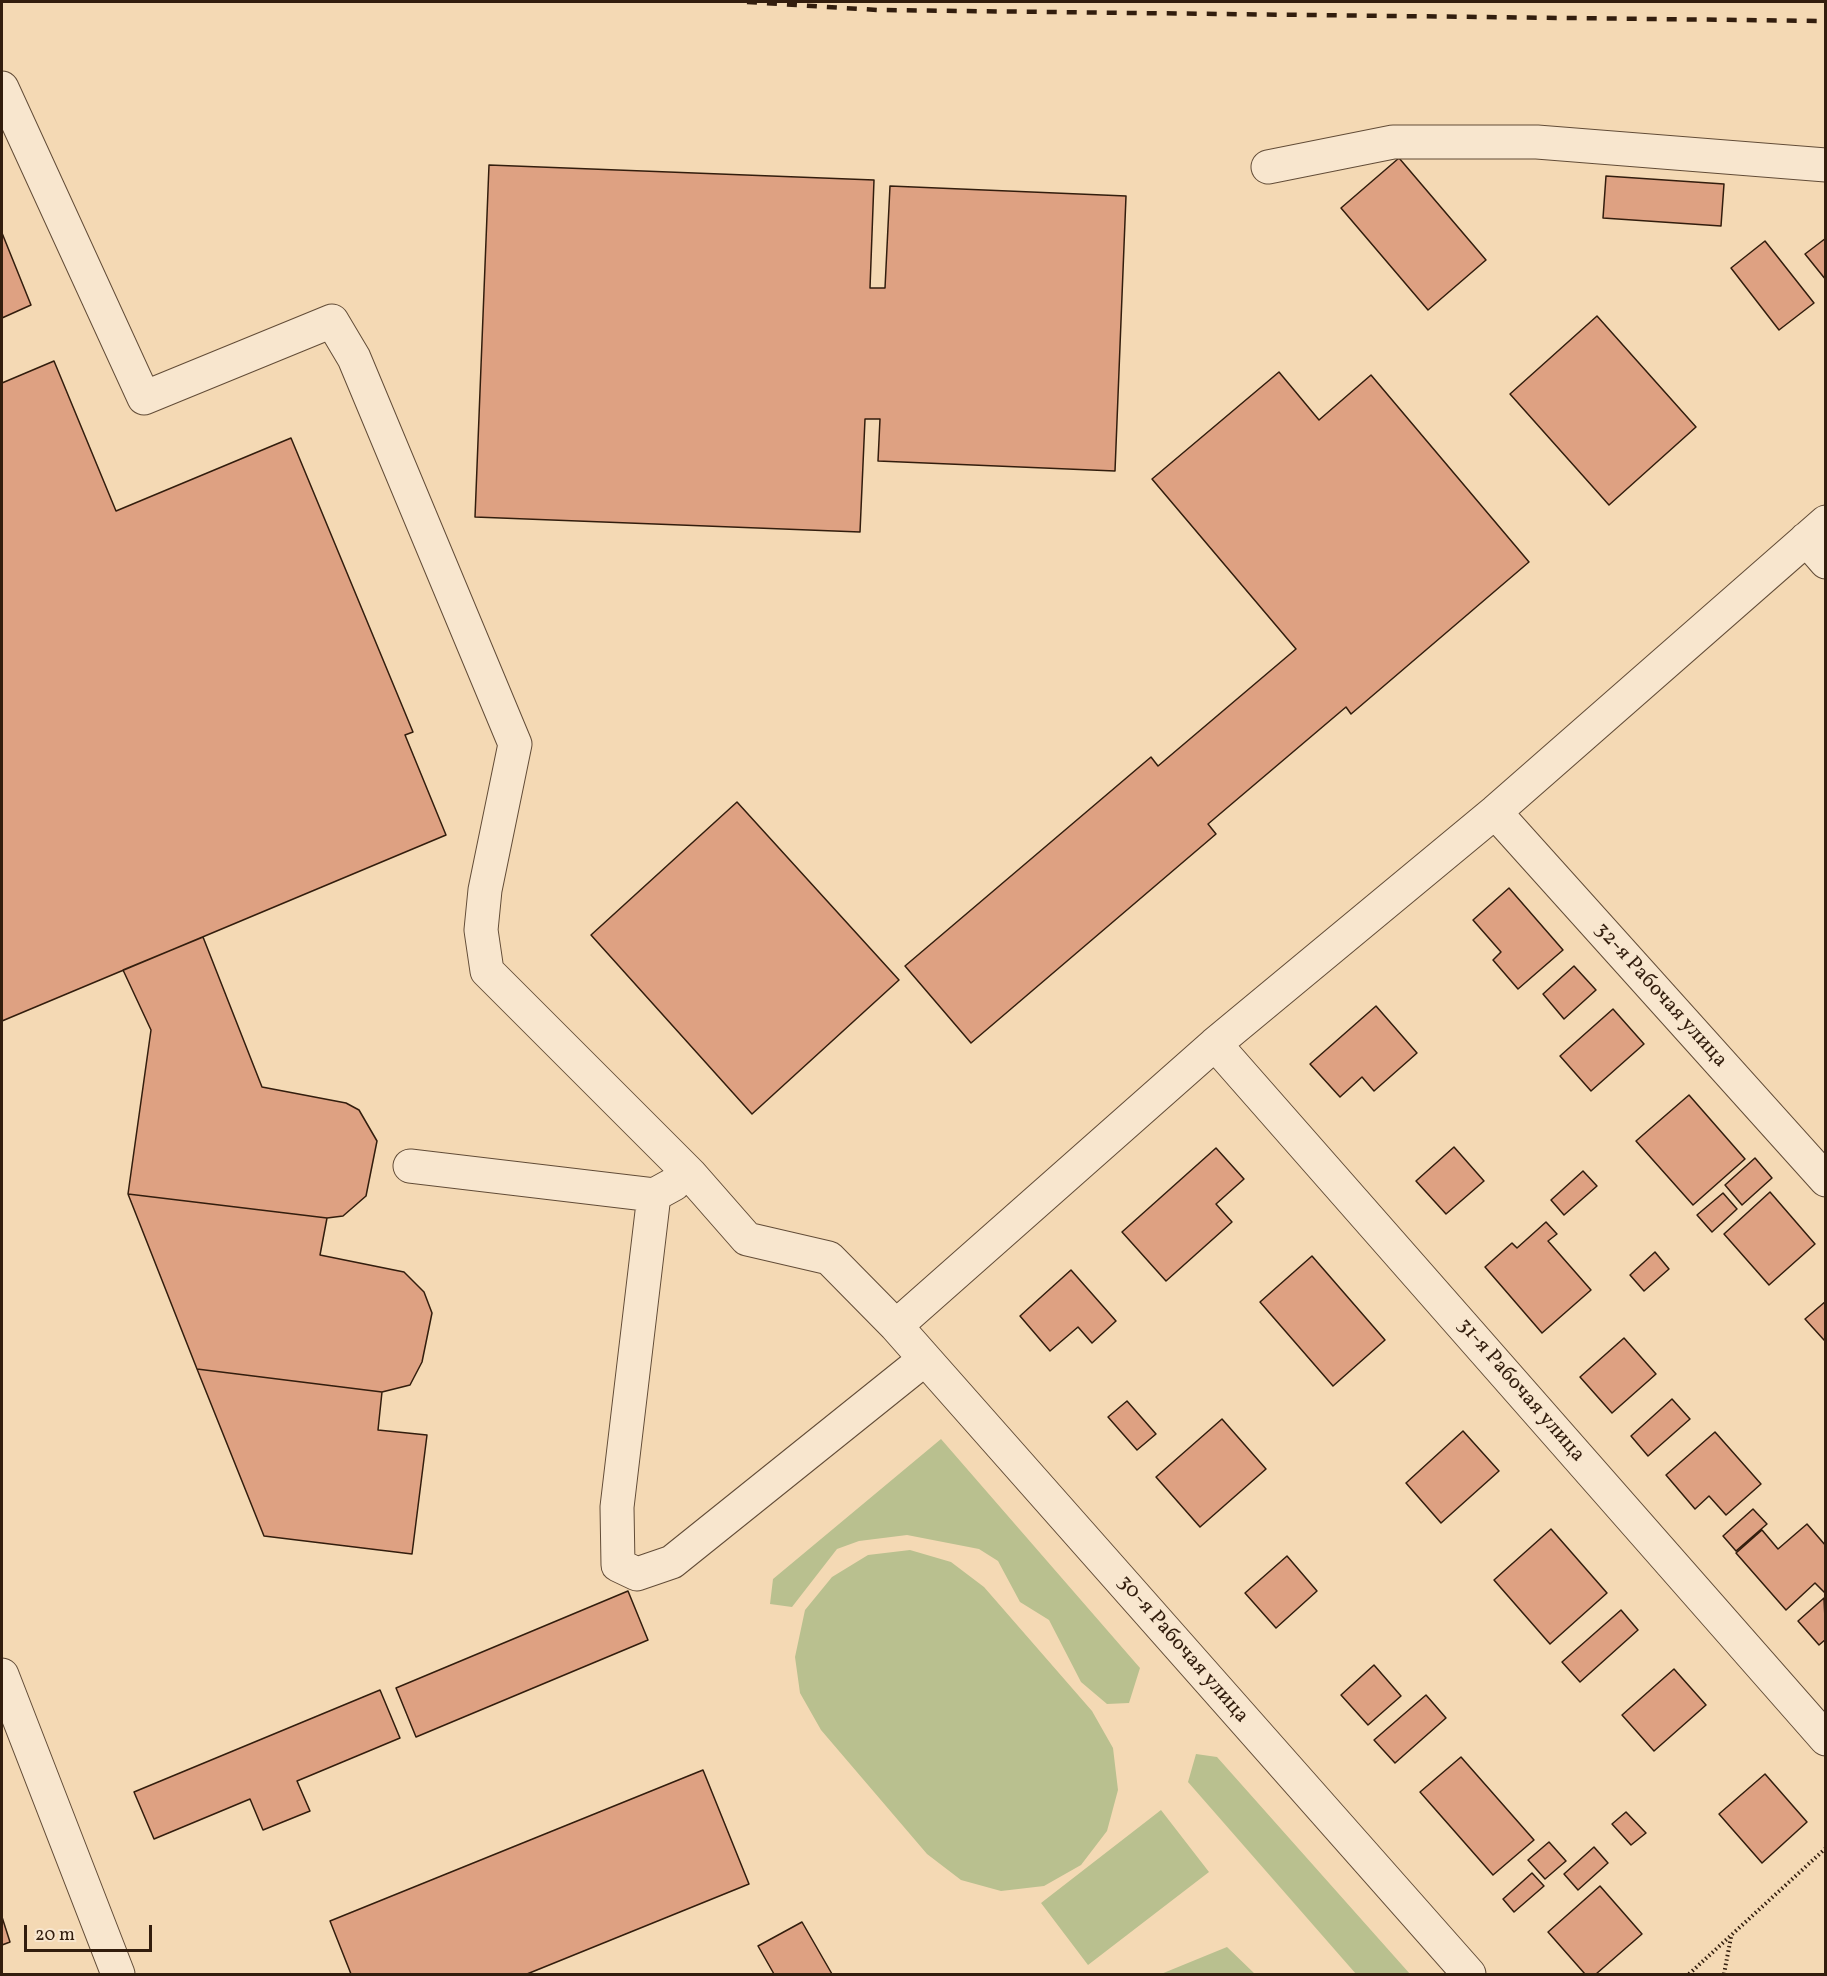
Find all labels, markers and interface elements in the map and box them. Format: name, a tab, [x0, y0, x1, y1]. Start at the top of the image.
street label: 32-я Рабочая улица	[1588, 918, 1732, 1074]
street label: 31-я Рабочая улица	[1451, 1314, 1589, 1468]
street label: 30-я Рабочая улица	[1111, 1571, 1253, 1729]
scale bar	[27, 1913, 154, 1951]
text: 20 m	[35, 1923, 75, 1948]

